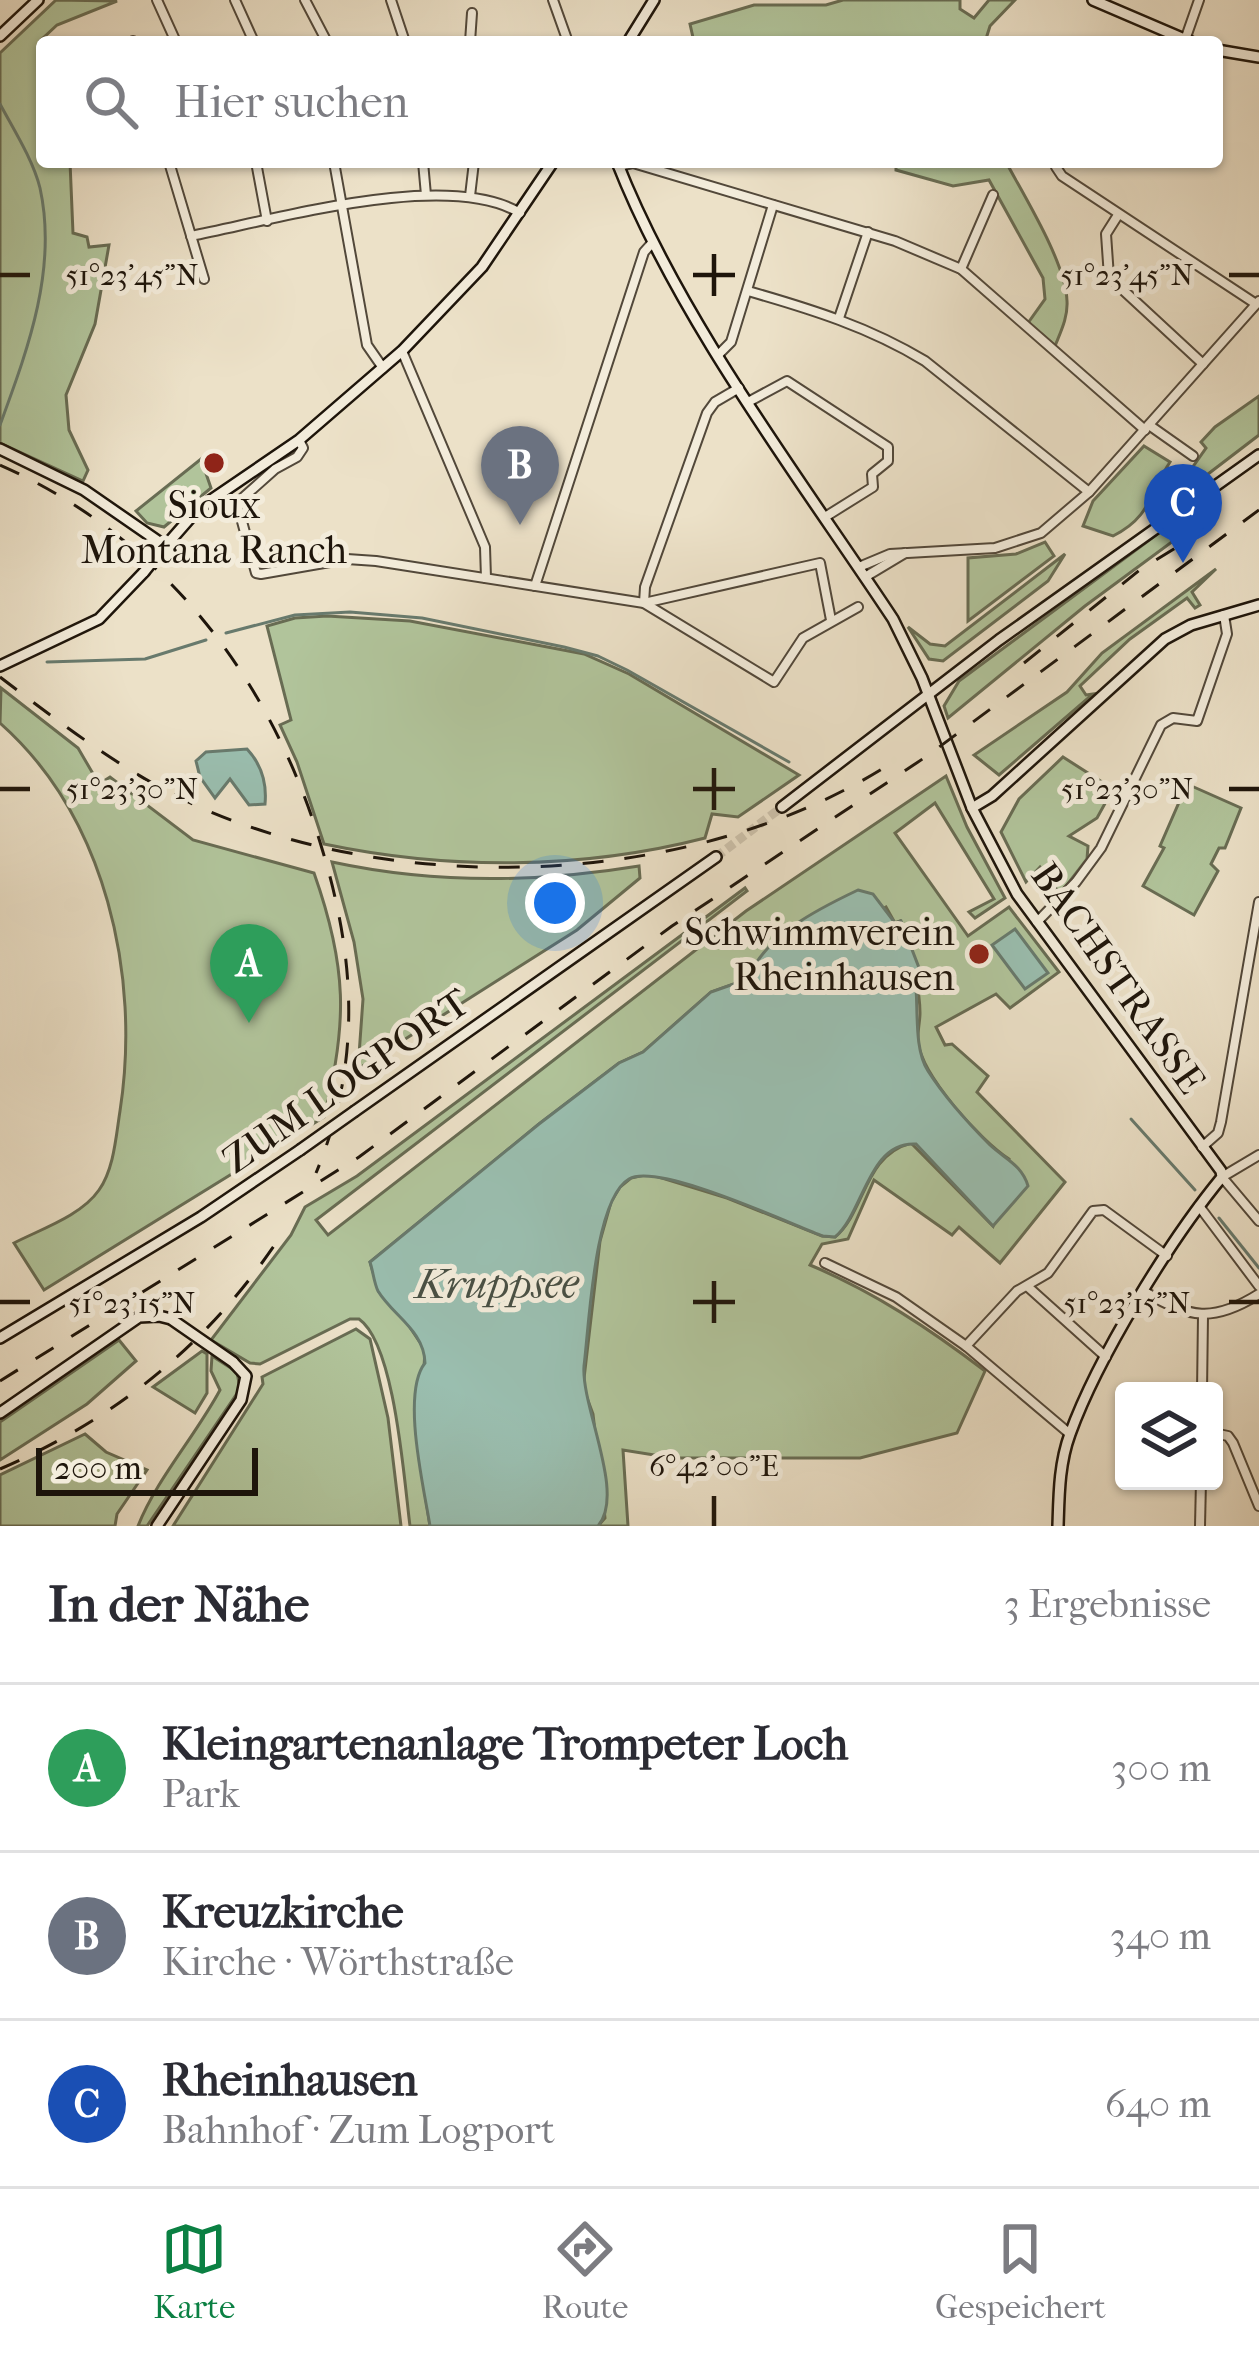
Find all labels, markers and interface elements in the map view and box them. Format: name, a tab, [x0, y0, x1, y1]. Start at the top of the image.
search box	[36, 36, 1223, 168]
icon: search	[78, 69, 144, 135]
text: Hier suchen	[174, 76, 409, 129]
text: 51°23'45"N	[65, 258, 199, 293]
text: 51°23'45"N	[1060, 258, 1194, 293]
pin: B	[481, 426, 559, 525]
marker: Sioux Montana Ranch	[201, 450, 227, 476]
pin: C	[1144, 464, 1222, 563]
place label: Sioux Montana Ranch	[81, 482, 347, 573]
text: 51°23'30"N	[66, 772, 198, 807]
text: 51°23'30"N	[1061, 772, 1193, 807]
street label: BACHSTRASSE	[1021, 854, 1215, 1102]
your location	[525, 873, 585, 933]
place label: Schwimmverein Rheinhausen	[684, 909, 955, 1000]
pin: A	[210, 924, 288, 1023]
marker: Schwimmverein Rheinhausen	[966, 941, 992, 967]
street label: ZUM LOGPORT	[214, 979, 479, 1183]
water label: Kruppsee	[413, 1260, 579, 1309]
text: 51°23'15"N	[69, 1286, 196, 1321]
text: 51°23'15"N	[1064, 1286, 1191, 1321]
map controls	[1115, 1382, 1223, 1490]
button: layers	[1115, 1382, 1223, 1490]
scale bar	[36, 1442, 258, 1495]
text: 200 m	[54, 1449, 142, 1488]
text: 6°42'00"E	[649, 1449, 779, 1484]
text: In der Nähe	[48, 1574, 309, 1634]
text: 3 Ergebnisse	[1004, 1581, 1211, 1627]
text: Kleingartenanlage Trompeter Loch	[162, 1718, 848, 1771]
text: A	[74, 1745, 100, 1791]
text: 300 m	[1111, 1745, 1211, 1791]
text: Park	[162, 1771, 240, 1817]
text: Kreuzkirche	[162, 1886, 404, 1939]
text: B	[74, 1913, 100, 1959]
text: 340 m	[1110, 1913, 1211, 1959]
text: Kirche · Wörthstraße	[162, 1939, 514, 1985]
text: Rheinhausen	[162, 2054, 418, 2107]
text: C	[74, 2081, 100, 2127]
text: 640 m	[1105, 2081, 1211, 2127]
text: Bahnhof · Zum Logport	[162, 2107, 555, 2153]
tab: Karte	[153, 2216, 235, 2327]
tab: Route	[542, 2216, 628, 2327]
tab: Gespeichert	[935, 2216, 1106, 2327]

